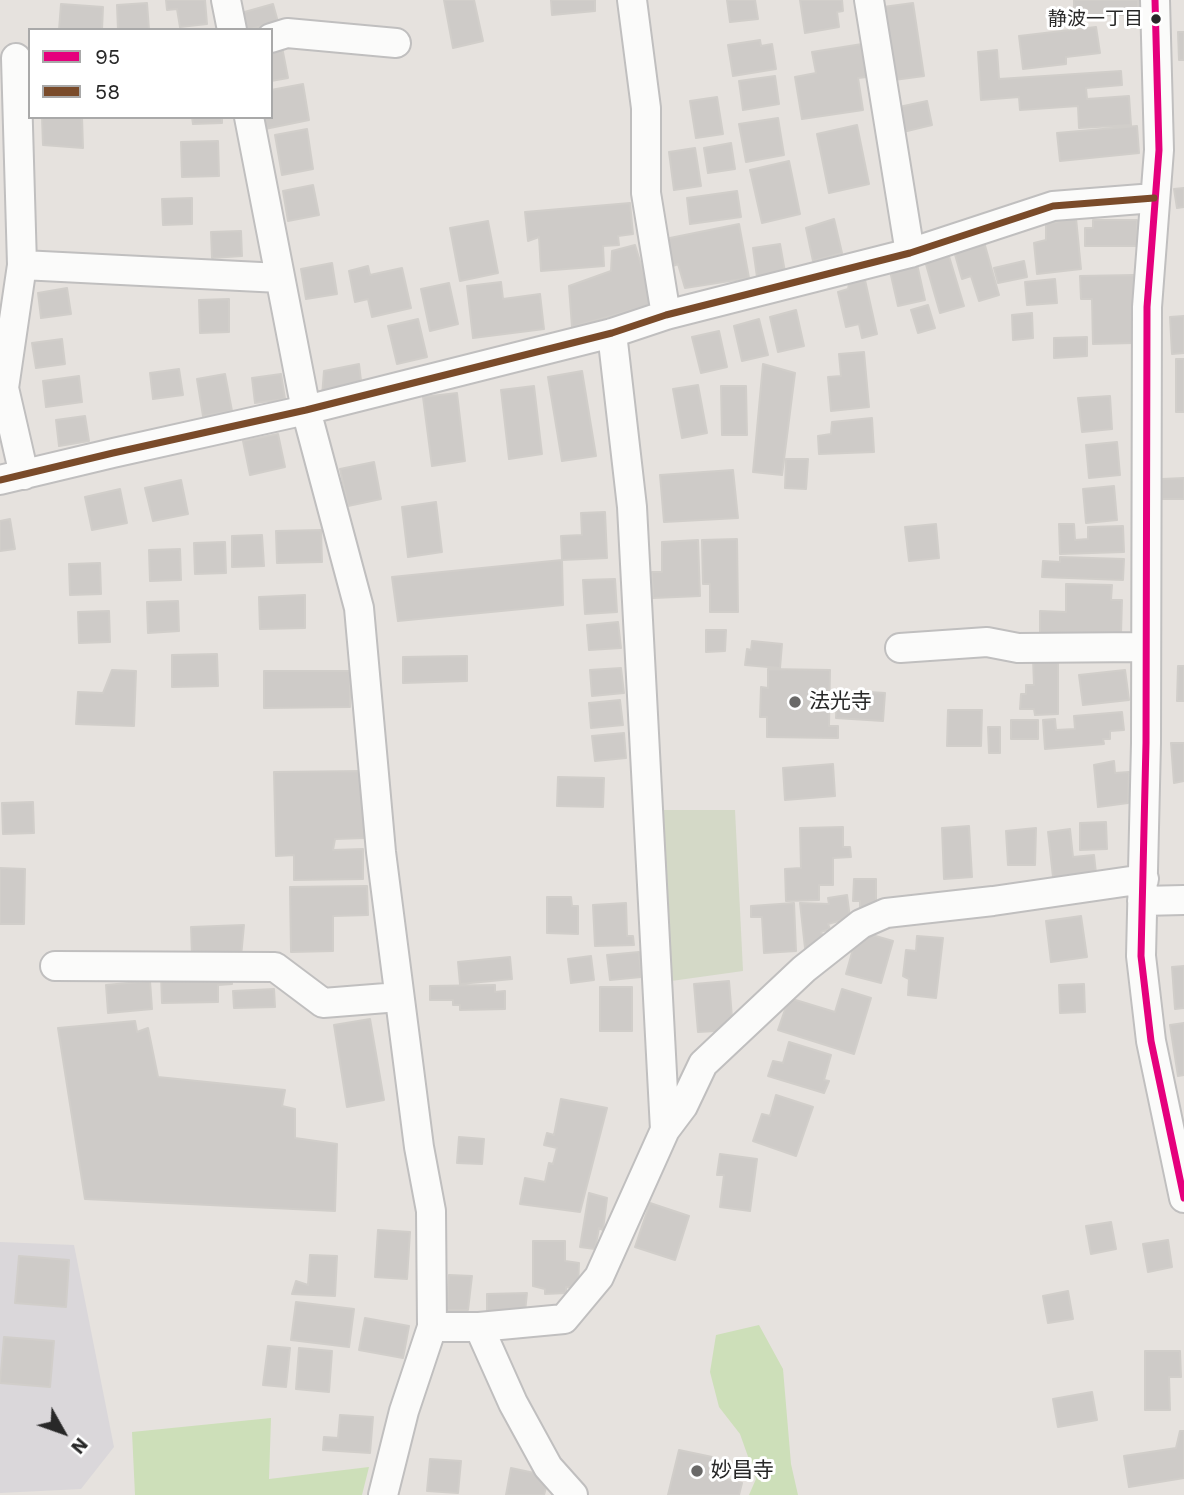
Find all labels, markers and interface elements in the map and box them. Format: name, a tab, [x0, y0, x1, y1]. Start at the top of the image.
place label: 静波一丁目	[1048, 8, 1143, 30]
marker: 静波一丁目	[1149, 12, 1163, 26]
legend	[28, 28, 273, 119]
text: 95	[95, 44, 120, 69]
text: 58	[95, 79, 120, 104]
place label: 法光寺	[809, 689, 872, 715]
marker: 法光寺	[787, 694, 803, 710]
north arrow	[28, 1397, 98, 1467]
text: N	[66, 1433, 93, 1459]
place label: 妙昌寺	[711, 1458, 774, 1484]
marker: 妙昌寺	[689, 1463, 705, 1479]

